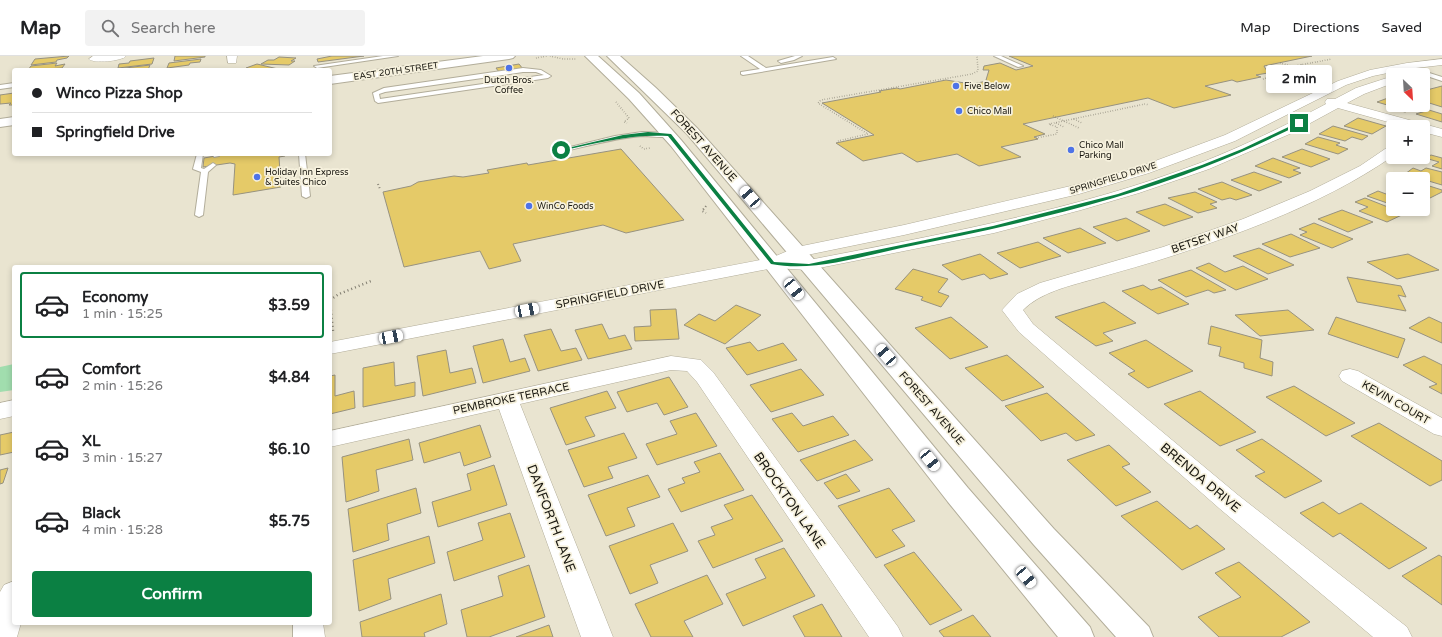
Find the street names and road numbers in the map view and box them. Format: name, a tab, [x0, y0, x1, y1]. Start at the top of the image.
street label: EAST 20TH STREET	[353, 60, 440, 83]
street label: FOREST AVENUE	[668, 107, 739, 184]
street label: SPRINGFIELD DRIVE	[1068, 160, 1158, 197]
street label: BETSEY WAY	[1170, 221, 1241, 256]
street label: SPRINGFIELD DRIVE	[555, 278, 666, 311]
street label: FOREST AVENUE	[896, 369, 967, 448]
street label: KEVIN COURT	[1360, 378, 1432, 427]
street label: PEMBROKE TERRACE	[452, 380, 571, 417]
street label: BRENDA DRIVE	[1157, 440, 1244, 516]
street label: BROCKTON LANE	[750, 449, 828, 552]
street label: DANFORTH LANE	[523, 462, 579, 574]

